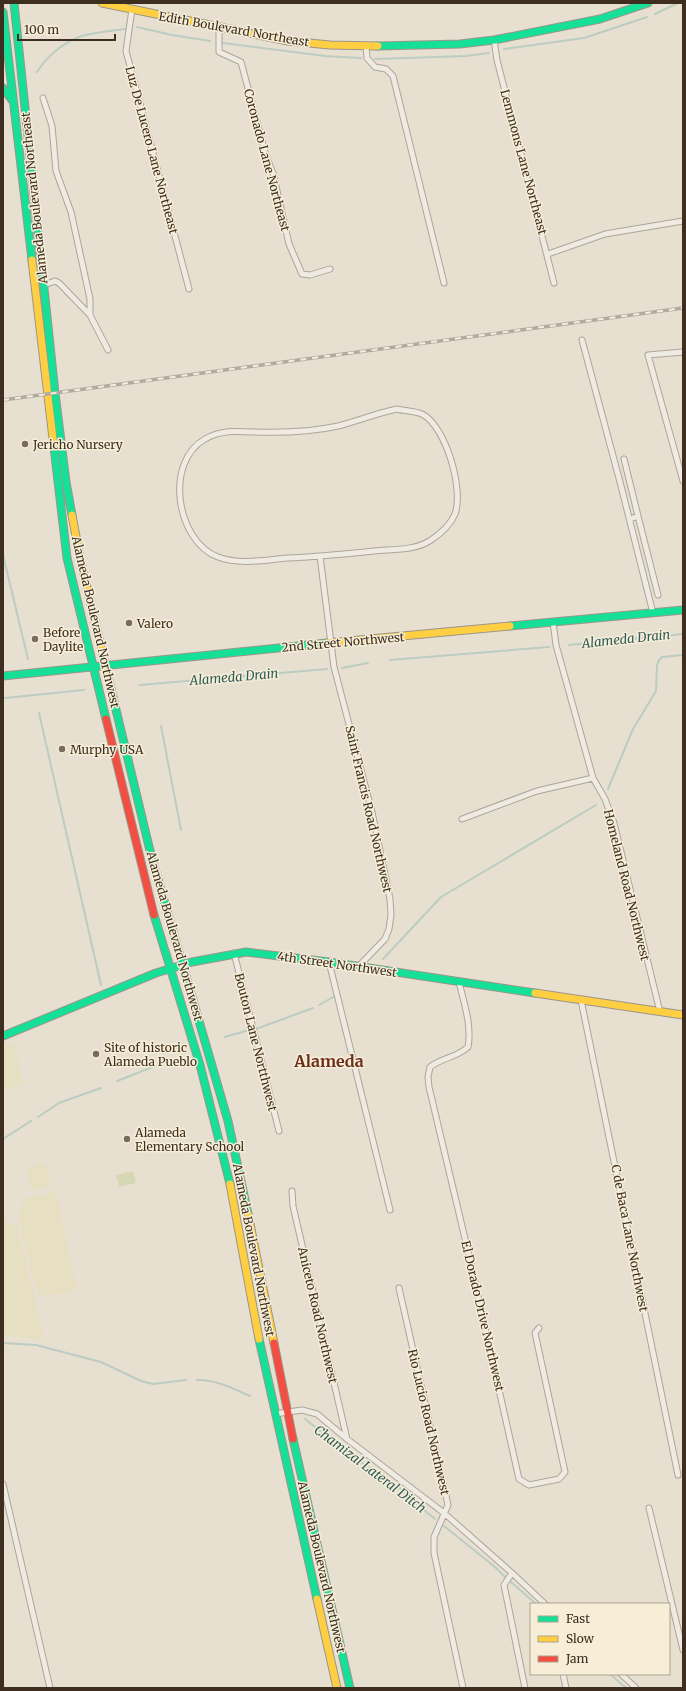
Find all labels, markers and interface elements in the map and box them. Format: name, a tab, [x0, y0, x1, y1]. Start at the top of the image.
street label: Edith Boulevard Northeast	[158, 8, 311, 50]
scale bar	[18, 16, 115, 42]
text: 100 m	[24, 22, 59, 37]
street label: Luz De Lucero Lane Northeast	[122, 64, 182, 236]
street label: Coronado Lane Northeast	[241, 87, 293, 233]
street label: Lemmons Lane Northeast	[497, 88, 551, 237]
street label: Alameda Boulevard Northeast	[18, 111, 51, 285]
place label: Jericho Nursery	[32, 437, 123, 452]
marker: Jericho Nursery	[20, 439, 30, 449]
street label: Alameda Boulevard Northwest	[69, 534, 123, 710]
place label: Valero	[136, 616, 173, 631]
marker: Valero	[124, 618, 134, 628]
place label: Before Daylite	[43, 625, 83, 654]
water label: Alameda Drain	[580, 626, 671, 652]
street label: 2nd Street Northwest	[281, 629, 405, 655]
marker: Before Daylite	[30, 634, 40, 644]
water label: Alameda Drain	[188, 665, 279, 689]
street label: Saint Francis Road Northwest	[342, 724, 396, 894]
place label: Murphy USA	[70, 742, 144, 757]
marker: Murphy USA	[57, 744, 67, 754]
street label: Homeland Road Northwest	[601, 808, 653, 963]
street label: Alameda Boulevard Northwest	[143, 848, 207, 1023]
street label: 4th Street Northwest	[276, 948, 398, 980]
street label: Bouton Lane Nortthwest	[232, 971, 281, 1113]
place label: Site of historic Alameda Pueblo	[103, 1040, 197, 1069]
marker: Site of historic Alameda Pueblo	[91, 1049, 101, 1059]
district label: Alameda	[293, 1051, 364, 1071]
place label: Alameda Elementary School	[134, 1125, 245, 1154]
marker: Alameda Elementary School	[122, 1134, 132, 1144]
street label: Alameda Boulevard Northwest	[230, 1161, 278, 1338]
street label: C de Baca Lane Northwest	[608, 1163, 652, 1313]
street label: El Dorado Drive Northwest	[458, 1239, 508, 1393]
street label: Aniceto Road Northwest	[295, 1244, 341, 1385]
street label: Rio Lucio Road Northwest	[405, 1348, 453, 1497]
water label: Chamizal Lateral Ditch	[311, 1421, 430, 1517]
street label: Alameda Boulevard Northwest	[295, 1479, 349, 1655]
legend	[530, 1603, 670, 1675]
text: Fast	[566, 1611, 590, 1626]
text: Slow	[566, 1631, 595, 1646]
text: Jam	[565, 1651, 589, 1666]

